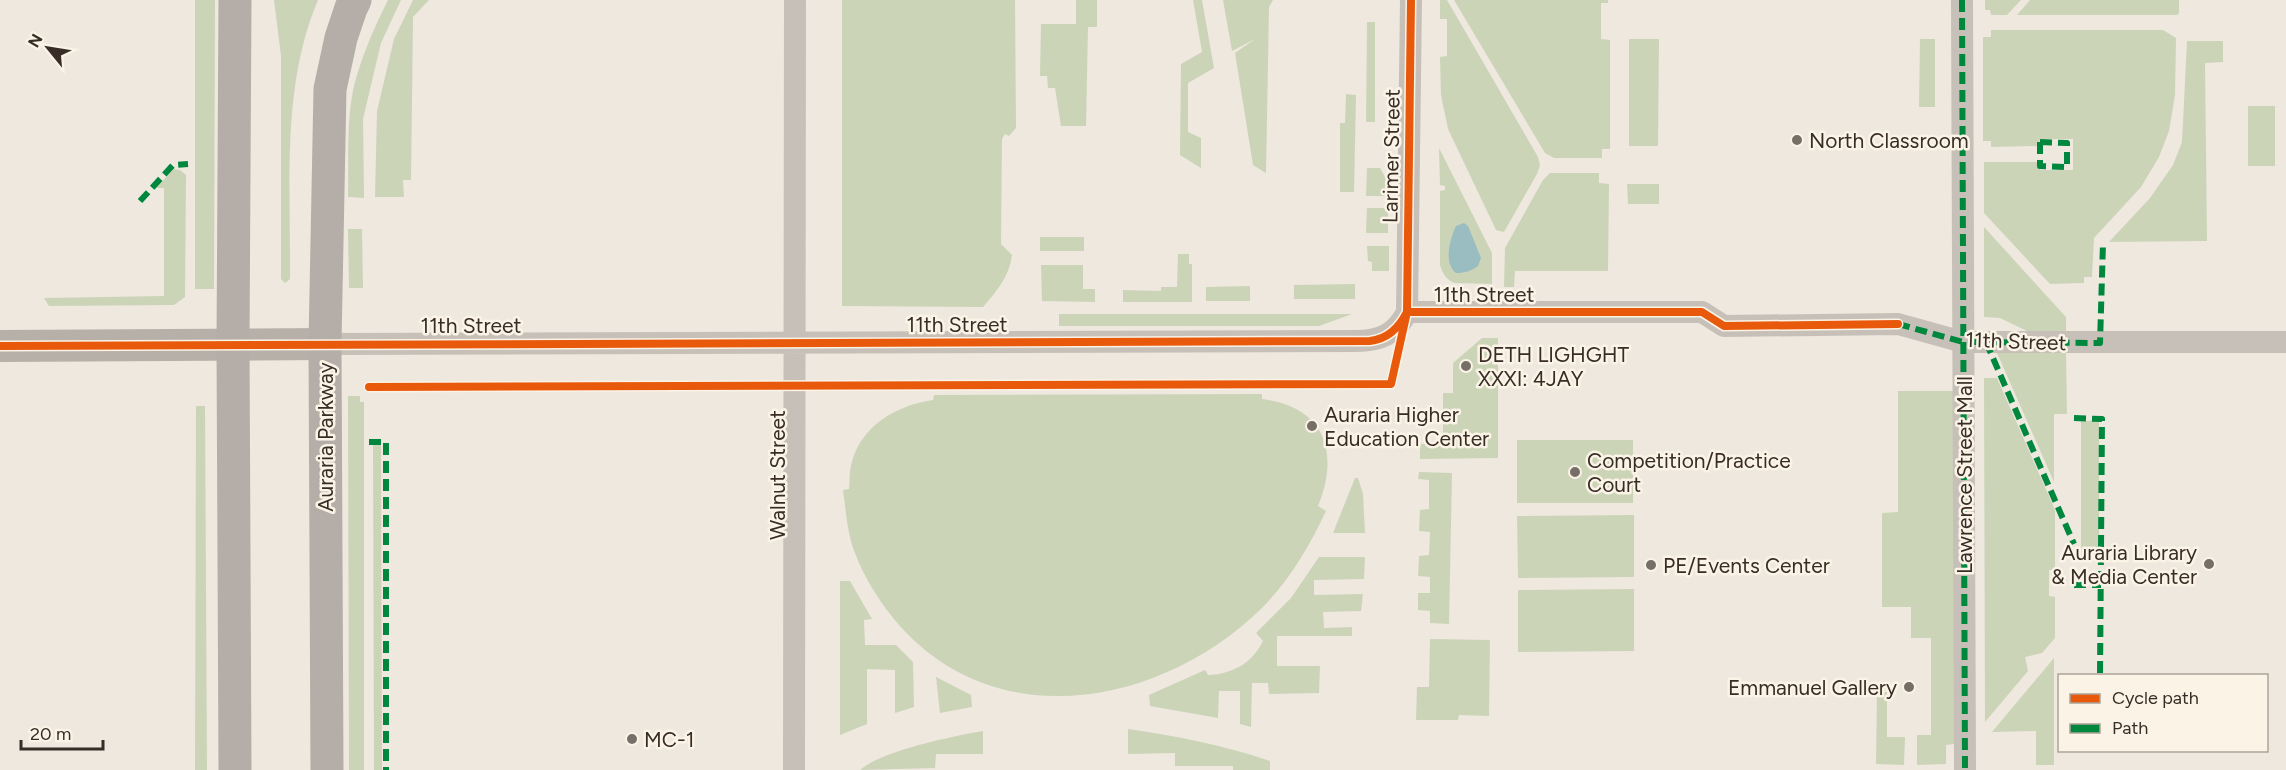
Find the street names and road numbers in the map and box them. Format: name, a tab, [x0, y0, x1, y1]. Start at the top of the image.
street label: Larimer Street	[1377, 89, 1405, 223]
street label: 11th Street	[1434, 282, 1535, 307]
street label: 11th Street	[907, 312, 1008, 337]
street label: 11th Street	[421, 313, 522, 338]
street label: 11th Street	[1965, 327, 2067, 355]
street label: Auraria Parkway	[313, 362, 338, 512]
street label: Lawrence Street Mall	[1952, 376, 1977, 574]
street label: Walnut Street	[765, 410, 790, 540]

